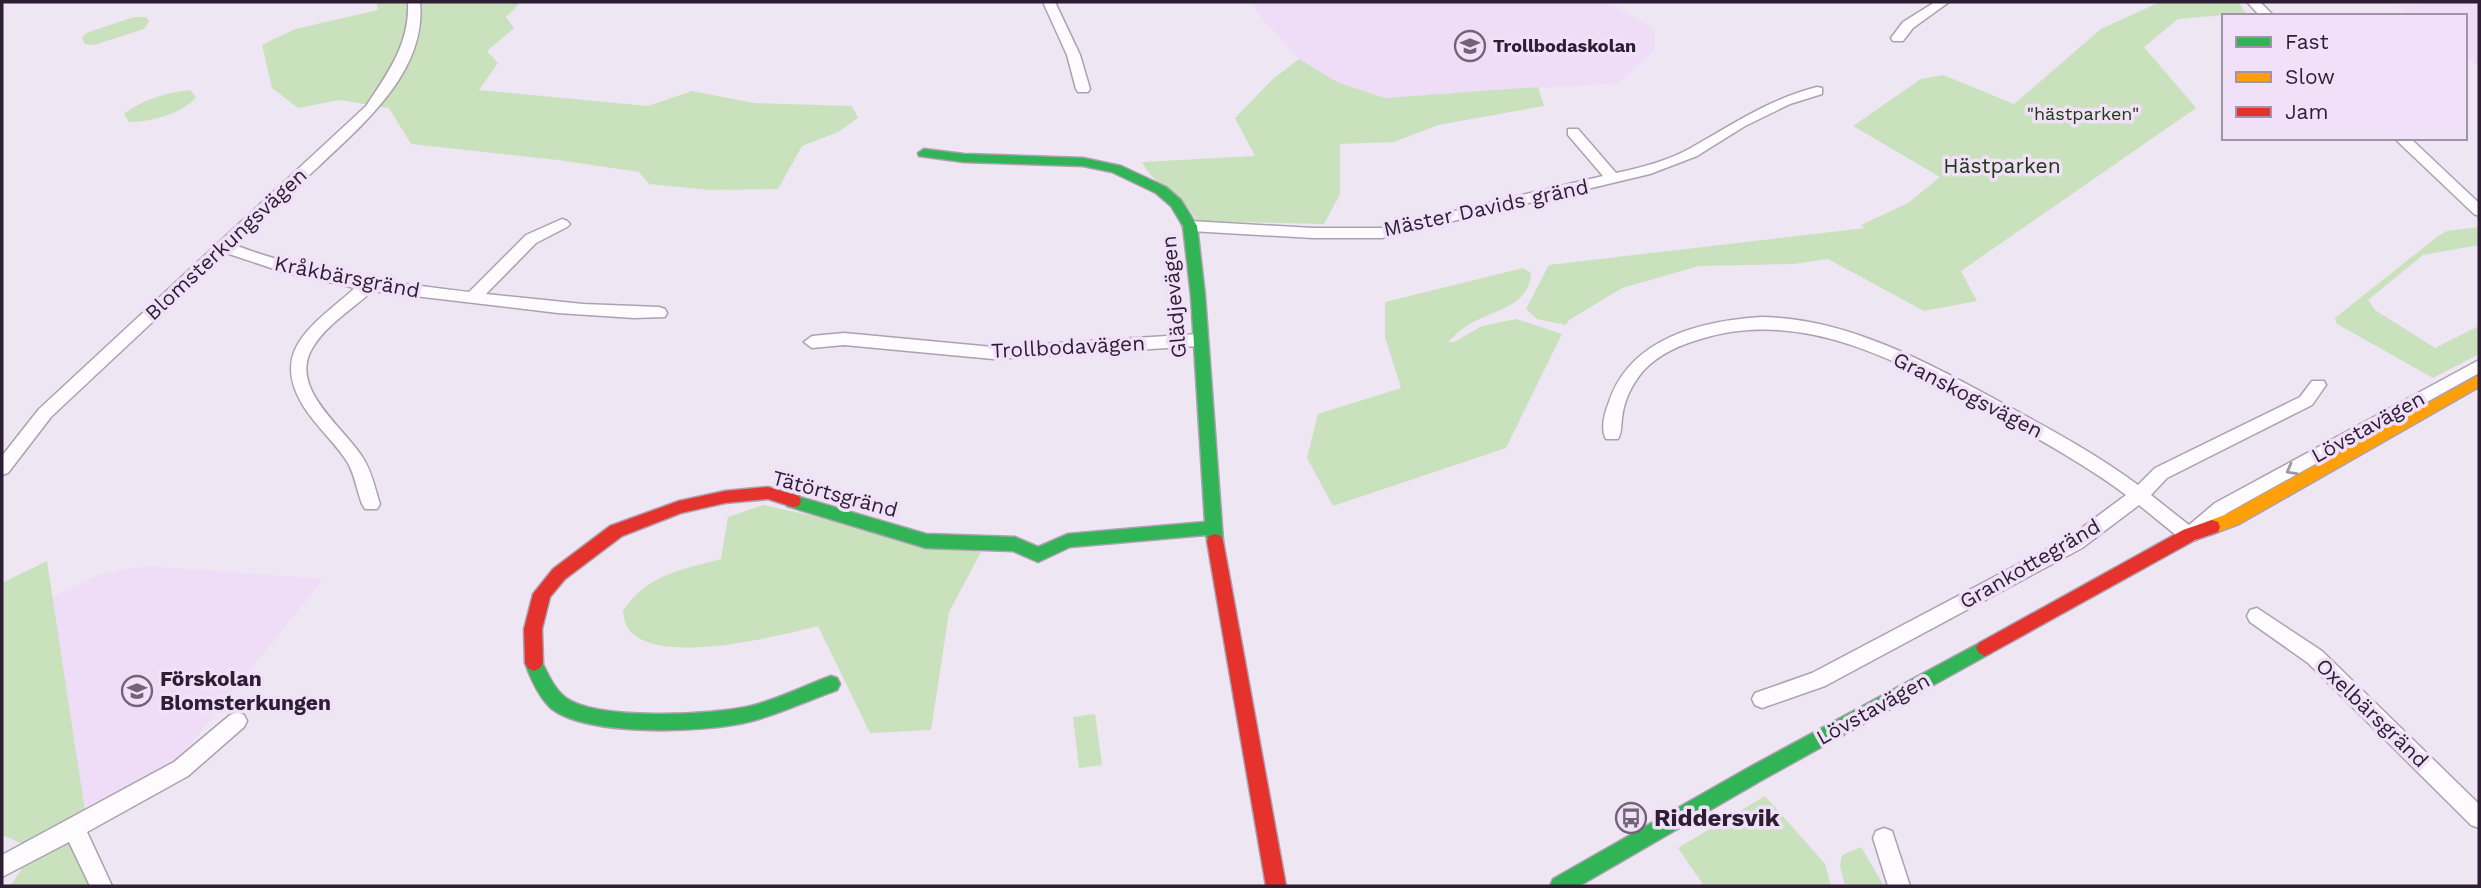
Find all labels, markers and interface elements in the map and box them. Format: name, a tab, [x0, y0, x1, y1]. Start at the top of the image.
legend	[2222, 14, 2467, 140]
school or university icon: Trollbodaskolan	[1453, 29, 1487, 63]
text: Fast	[2285, 29, 2329, 54]
place label: Trollbodaskolan	[1493, 35, 1636, 56]
text: Slow	[2285, 64, 2335, 89]
text: Jam	[2285, 99, 2328, 124]
park label: "hästparken"	[2027, 103, 2139, 124]
park label: Hästparken	[1943, 153, 2061, 178]
street label: Blomsterkungsvägen	[140, 162, 312, 325]
street label: Mäster Davids gränd	[1381, 174, 1591, 241]
street label: Glädjevägen	[1156, 235, 1191, 359]
street label: Kråkbärsgränd	[272, 250, 422, 303]
street label: Trollbodavägen	[990, 330, 1146, 363]
street label: Granskogsvägen	[1889, 346, 2047, 443]
street label: Lövstavägen	[2307, 385, 2429, 468]
one-way arrow	[2285, 461, 2298, 475]
street label: Tätörtsgränd	[770, 465, 901, 522]
street label: Grankottegränd	[1955, 513, 2104, 614]
street label: Oxelbärsgränd	[2311, 653, 2434, 772]
place label: Förskolan Blomsterkungen	[160, 666, 331, 715]
street label: Lövstavägen	[1812, 667, 1934, 750]
school or university icon: Förskolan Blomsterkungen	[120, 674, 154, 708]
bus stop icon: Riddersvik	[1614, 801, 1648, 835]
place label: Riddersvik	[1654, 804, 1780, 832]

